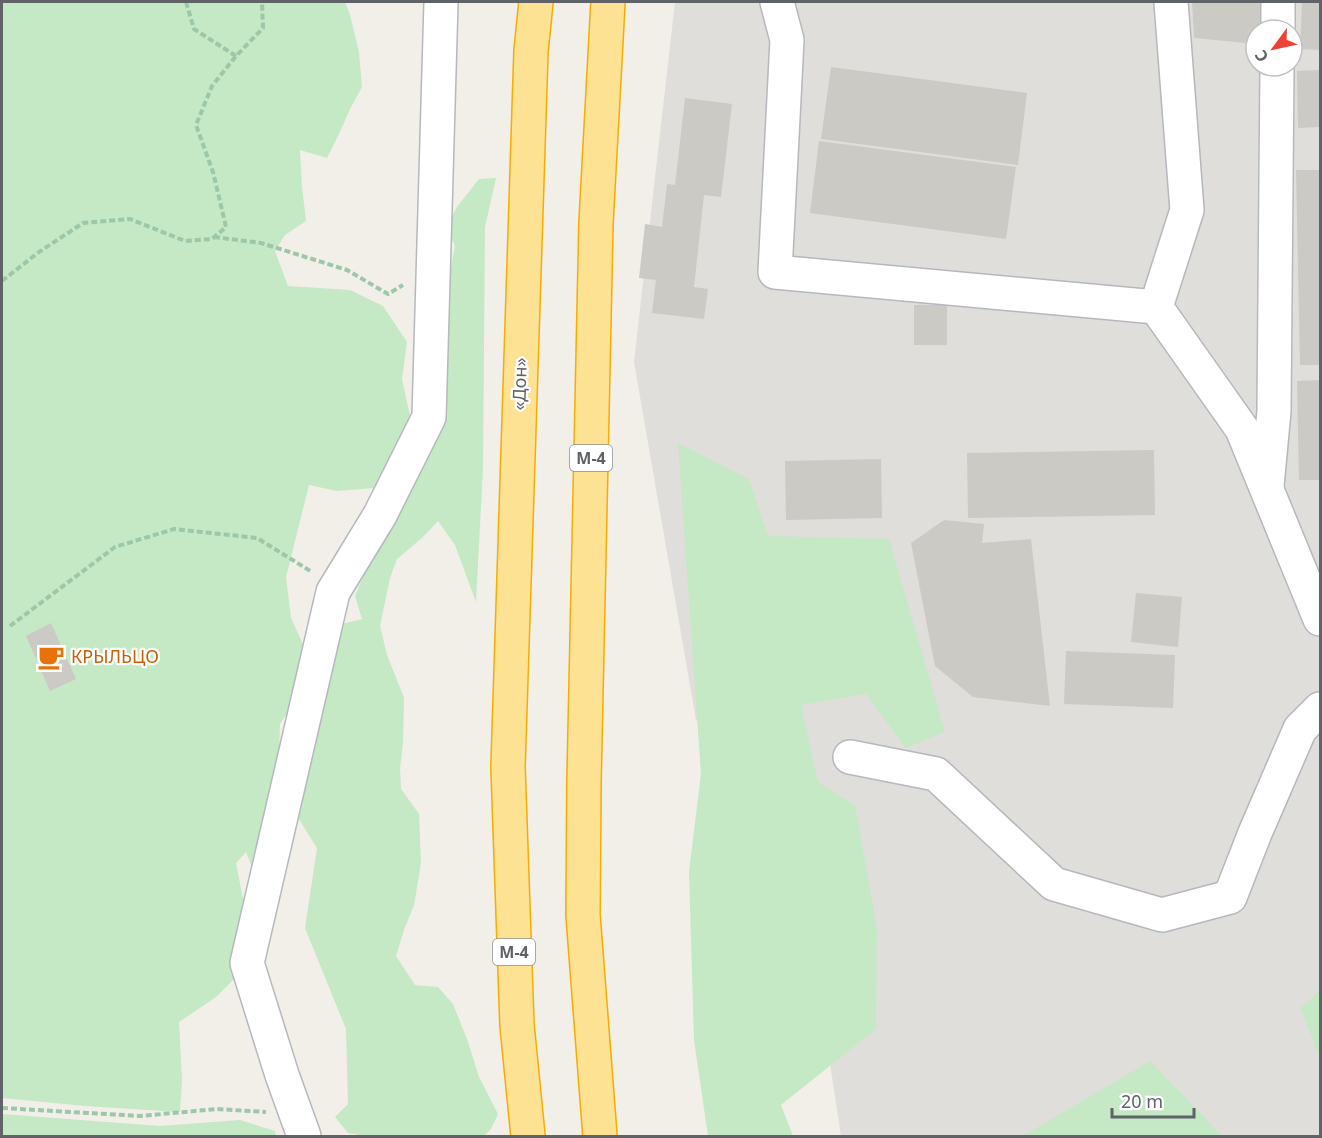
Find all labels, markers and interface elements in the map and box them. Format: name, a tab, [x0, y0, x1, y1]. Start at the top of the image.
north arrow	[1244, 18, 1304, 78]
text: С	[1249, 46, 1273, 66]
street label: «Дон»	[506, 357, 532, 411]
road number: М-4	[570, 445, 612, 471]
cafe icon: КРЫЛЬЦО	[36, 642, 66, 672]
place label: КРЫЛЬЦО	[71, 644, 159, 668]
road number: М-4	[493, 939, 535, 965]
scale bar	[1112, 1081, 1194, 1119]
text: 20 m	[1121, 1089, 1163, 1113]

